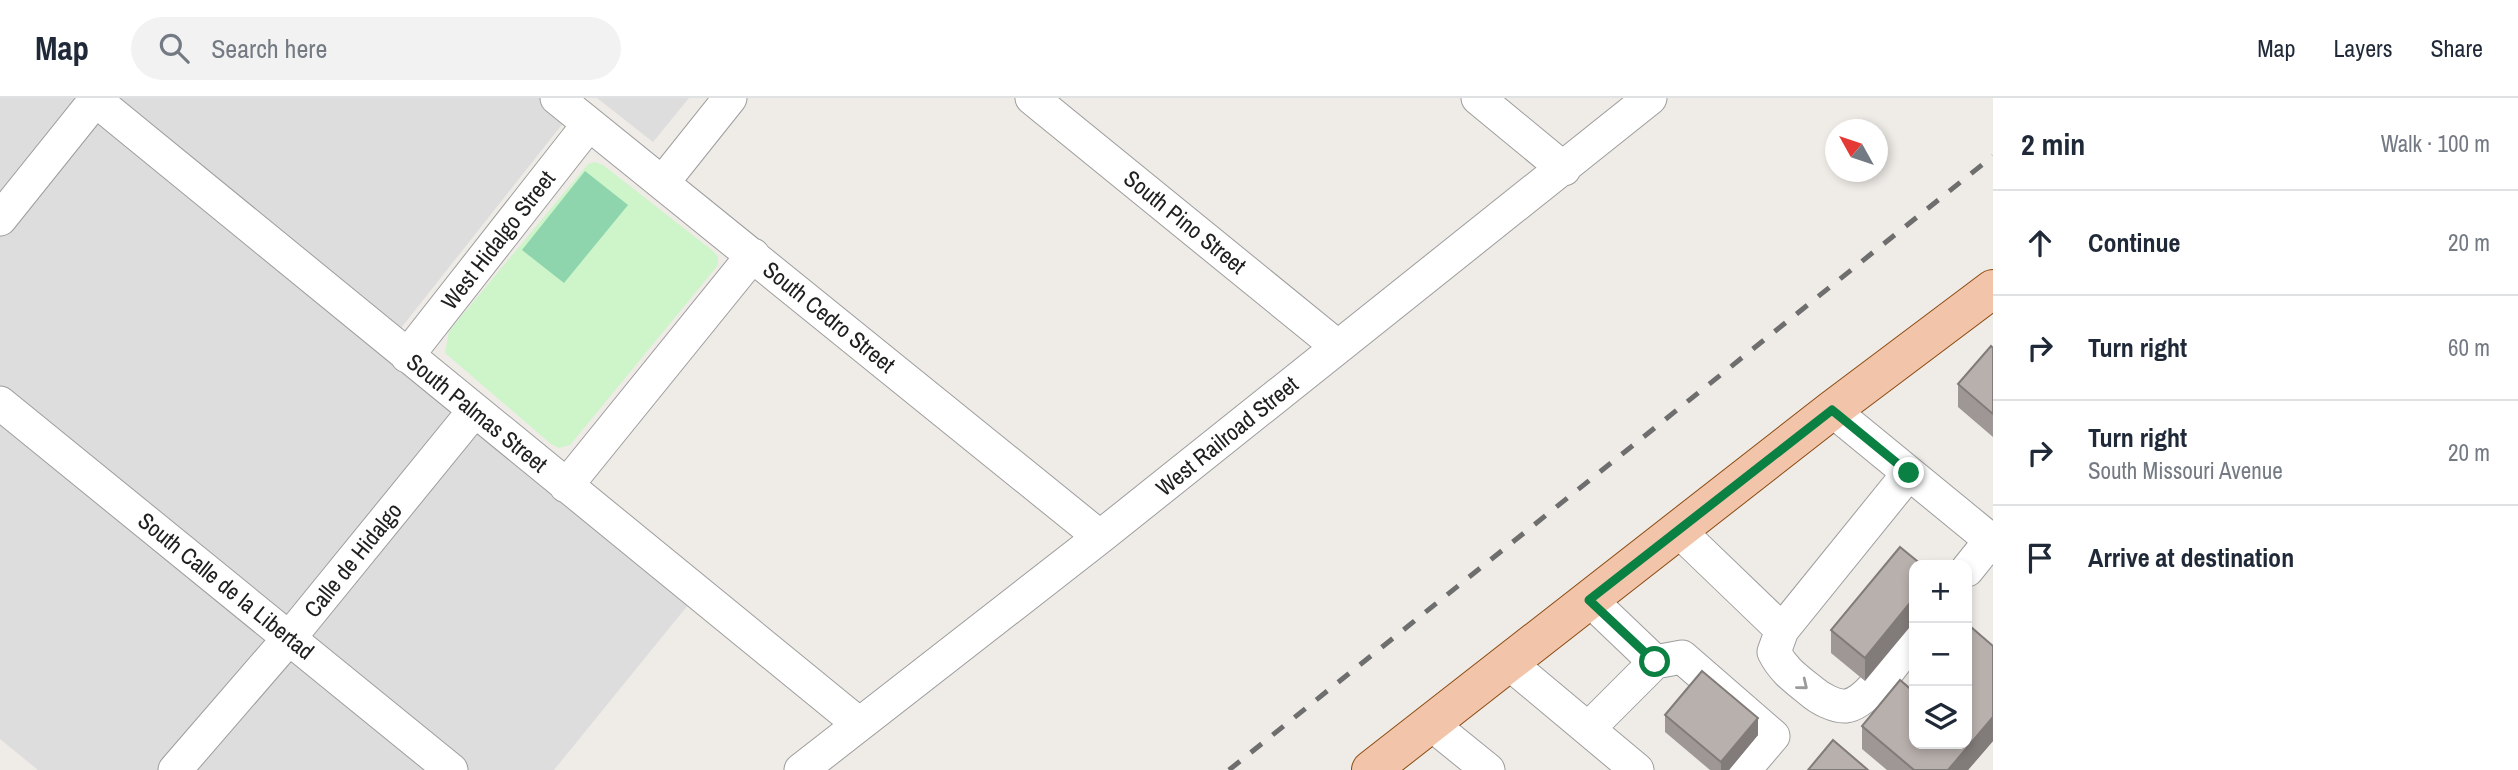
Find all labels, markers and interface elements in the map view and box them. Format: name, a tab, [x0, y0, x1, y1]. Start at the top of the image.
search box	[131, 17, 621, 80]
text: Map	[35, 26, 89, 70]
icon: search	[155, 29, 193, 67]
text: Search here	[211, 31, 327, 66]
text: Map	[2257, 32, 2295, 64]
text: Layers	[2333, 32, 2392, 64]
text: Share	[2430, 32, 2483, 64]
north arrow	[1825, 119, 1888, 182]
text: 2 min	[2021, 124, 2085, 164]
text: Walk · 100 m	[2381, 128, 2490, 159]
street label: South Pino Street	[1118, 163, 1253, 281]
street label: West Hidalgo Street	[434, 164, 562, 316]
icon: ahead	[2021, 224, 2059, 262]
text: Continue	[2088, 225, 2180, 260]
text: 20 m	[2448, 227, 2490, 258]
street label: South Cedro Street	[757, 254, 902, 379]
icon: right	[2021, 329, 2059, 367]
text: Turn right	[2088, 330, 2187, 365]
text: 60 m	[2448, 332, 2490, 363]
street label: South Palmas Street	[400, 346, 554, 479]
street label: West Railroad Street	[1149, 369, 1304, 503]
text: Turn right	[2088, 420, 2187, 455]
icon: right	[2021, 434, 2059, 472]
text: 20 m	[2448, 437, 2490, 468]
text: South Missouri Avenue	[2088, 455, 2283, 486]
route end	[1893, 457, 1924, 488]
street label: Calle de Hidalgo	[297, 496, 409, 624]
street label: South Calle de la Libertad	[132, 505, 321, 666]
icon: arrive	[2021, 539, 2059, 577]
text: Arrive at destination	[2088, 540, 2294, 575]
map controls	[1909, 560, 1972, 749]
button: +	[1909, 560, 1972, 623]
button: −	[1909, 623, 1972, 686]
route start	[1639, 646, 1670, 677]
one-way arrow	[1795, 677, 1808, 689]
button: layers	[1909, 686, 1972, 749]

